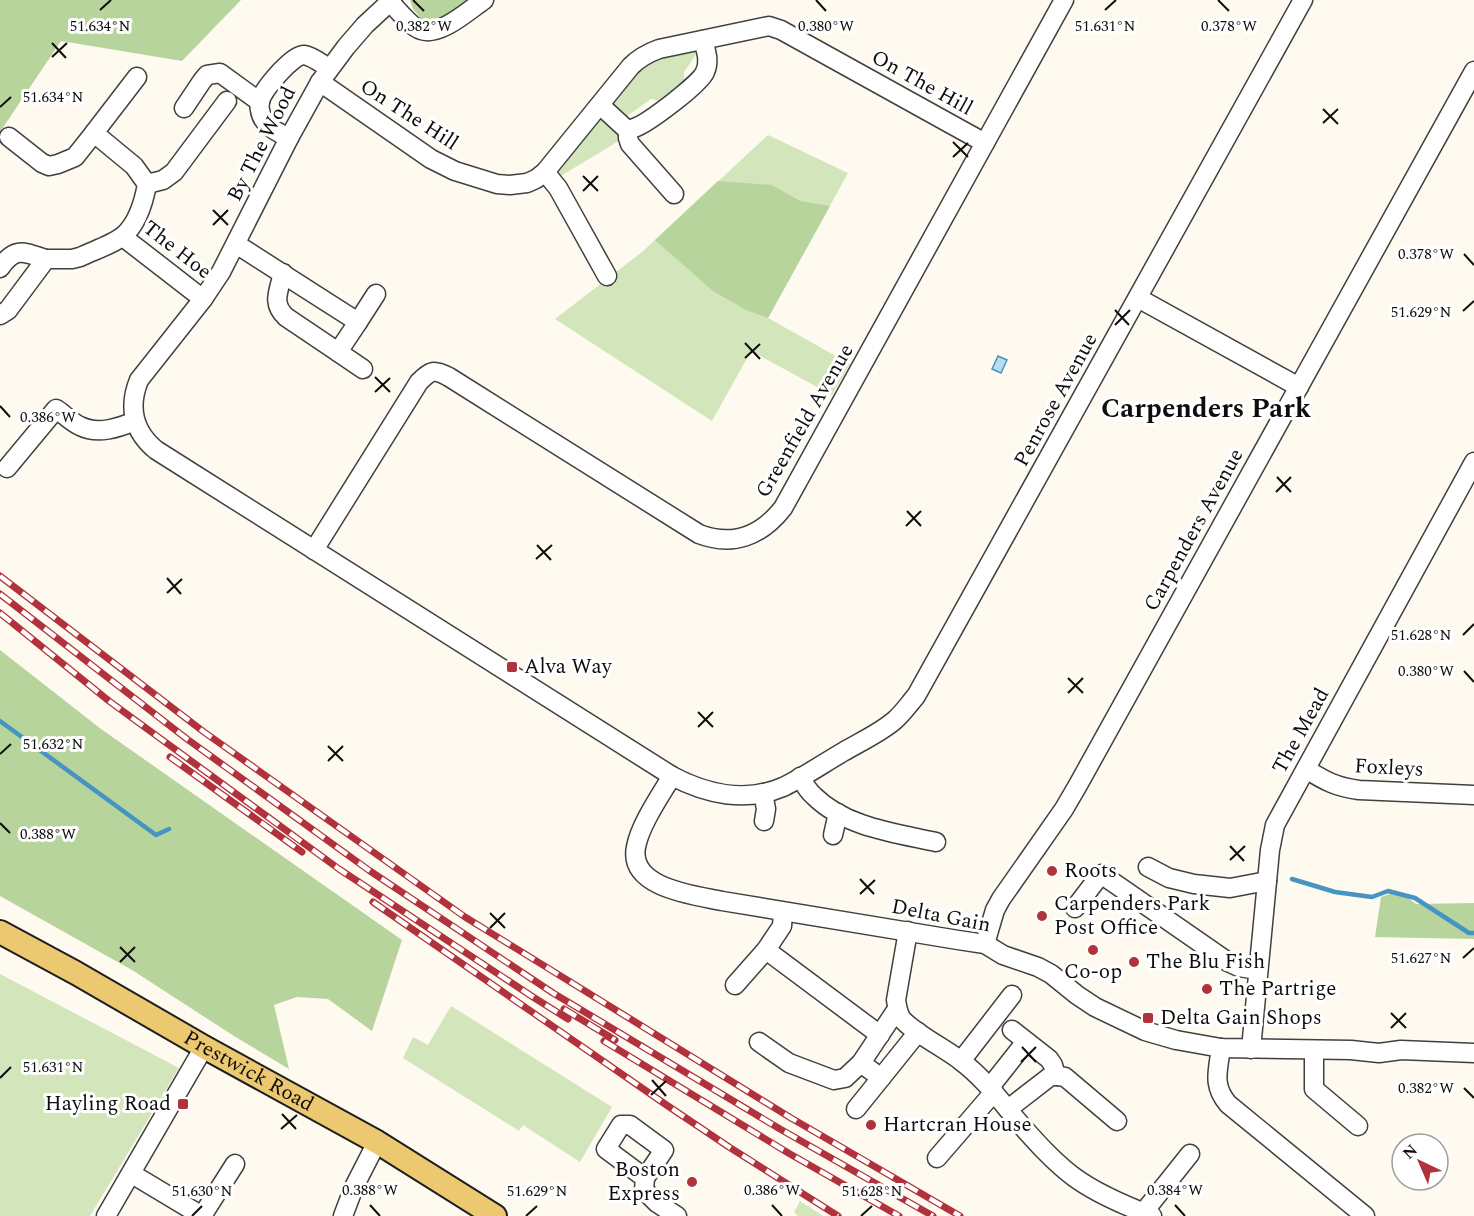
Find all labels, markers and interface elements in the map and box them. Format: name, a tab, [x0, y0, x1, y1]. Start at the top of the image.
text: 51.634°N	[70, 15, 130, 38]
text: 0.382°W	[396, 15, 452, 38]
text: 0.380°W	[798, 15, 854, 38]
text: 51.631°N	[1075, 15, 1135, 38]
text: 0.378°W	[1201, 15, 1257, 38]
street label: On The Hill	[865, 42, 979, 124]
street label: On The Hill	[353, 71, 465, 159]
street label: By The Wood	[219, 81, 305, 207]
text: 51.634°N	[23, 86, 83, 109]
street label: The Hoe	[135, 213, 219, 287]
text: 0.378°W	[1398, 243, 1454, 266]
text: 51.629°N	[1391, 301, 1451, 324]
street label: Penrose Avenue	[1006, 327, 1106, 473]
street label: Greenfield Avenue	[748, 338, 862, 504]
district label: Carpenders Park	[1101, 388, 1312, 430]
text: 0.386°W	[20, 406, 76, 429]
street label: Carpenders Avenue	[1136, 443, 1252, 617]
text: 51.628°N	[1391, 624, 1451, 647]
place label: Alva Way	[524, 651, 613, 683]
marker: Alva Way	[505, 660, 519, 674]
text: 0.380°W	[1398, 660, 1454, 683]
street label: The Mead	[1264, 682, 1338, 780]
text: 51.632°N	[23, 733, 83, 756]
street label: Foxleys	[1354, 750, 1424, 786]
text: 0.388°W	[20, 823, 76, 846]
place label: Roots	[1064, 855, 1117, 887]
marker: Roots	[1045, 864, 1059, 878]
place label: Carpenders Park Post Office	[1054, 888, 1210, 944]
street label: Delta Gain	[888, 891, 994, 941]
marker: Carpenders Park Post Office	[1035, 909, 1049, 923]
marker: Co-op	[1086, 943, 1100, 957]
place label: The Blu Fish	[1146, 946, 1265, 978]
text: 51.627°N	[1391, 947, 1451, 970]
marker: The Blu Fish	[1127, 955, 1141, 969]
place label: Co-op	[1064, 956, 1122, 988]
place label: The Partrige	[1219, 973, 1336, 1005]
marker: The Partrige	[1200, 982, 1214, 996]
place label: Delta Gain Shops	[1160, 1002, 1322, 1034]
marker: Delta Gain Shops	[1141, 1011, 1155, 1025]
street label: Prestwick Road	[177, 1022, 320, 1120]
text: 51.631°N	[23, 1056, 83, 1079]
text: 0.382°W	[1398, 1077, 1454, 1100]
place label: Hayling Road	[45, 1088, 171, 1120]
marker: Hayling Road	[176, 1097, 190, 1111]
place label: Hartcran House	[883, 1109, 1032, 1141]
marker: Hartcran House	[864, 1118, 878, 1132]
north arrow	[1390, 1132, 1450, 1192]
text: N	[1397, 1139, 1423, 1165]
place label: Boston Express	[608, 1154, 680, 1210]
marker: Boston Express	[685, 1175, 699, 1189]
text: 0.388°W	[342, 1179, 398, 1202]
text: 0.386°W	[744, 1179, 800, 1202]
text: 0.384°W	[1147, 1179, 1203, 1202]
text: 51.630°N	[172, 1180, 232, 1203]
text: 51.629°N	[507, 1180, 567, 1203]
text: 51.628°N	[842, 1180, 902, 1203]

